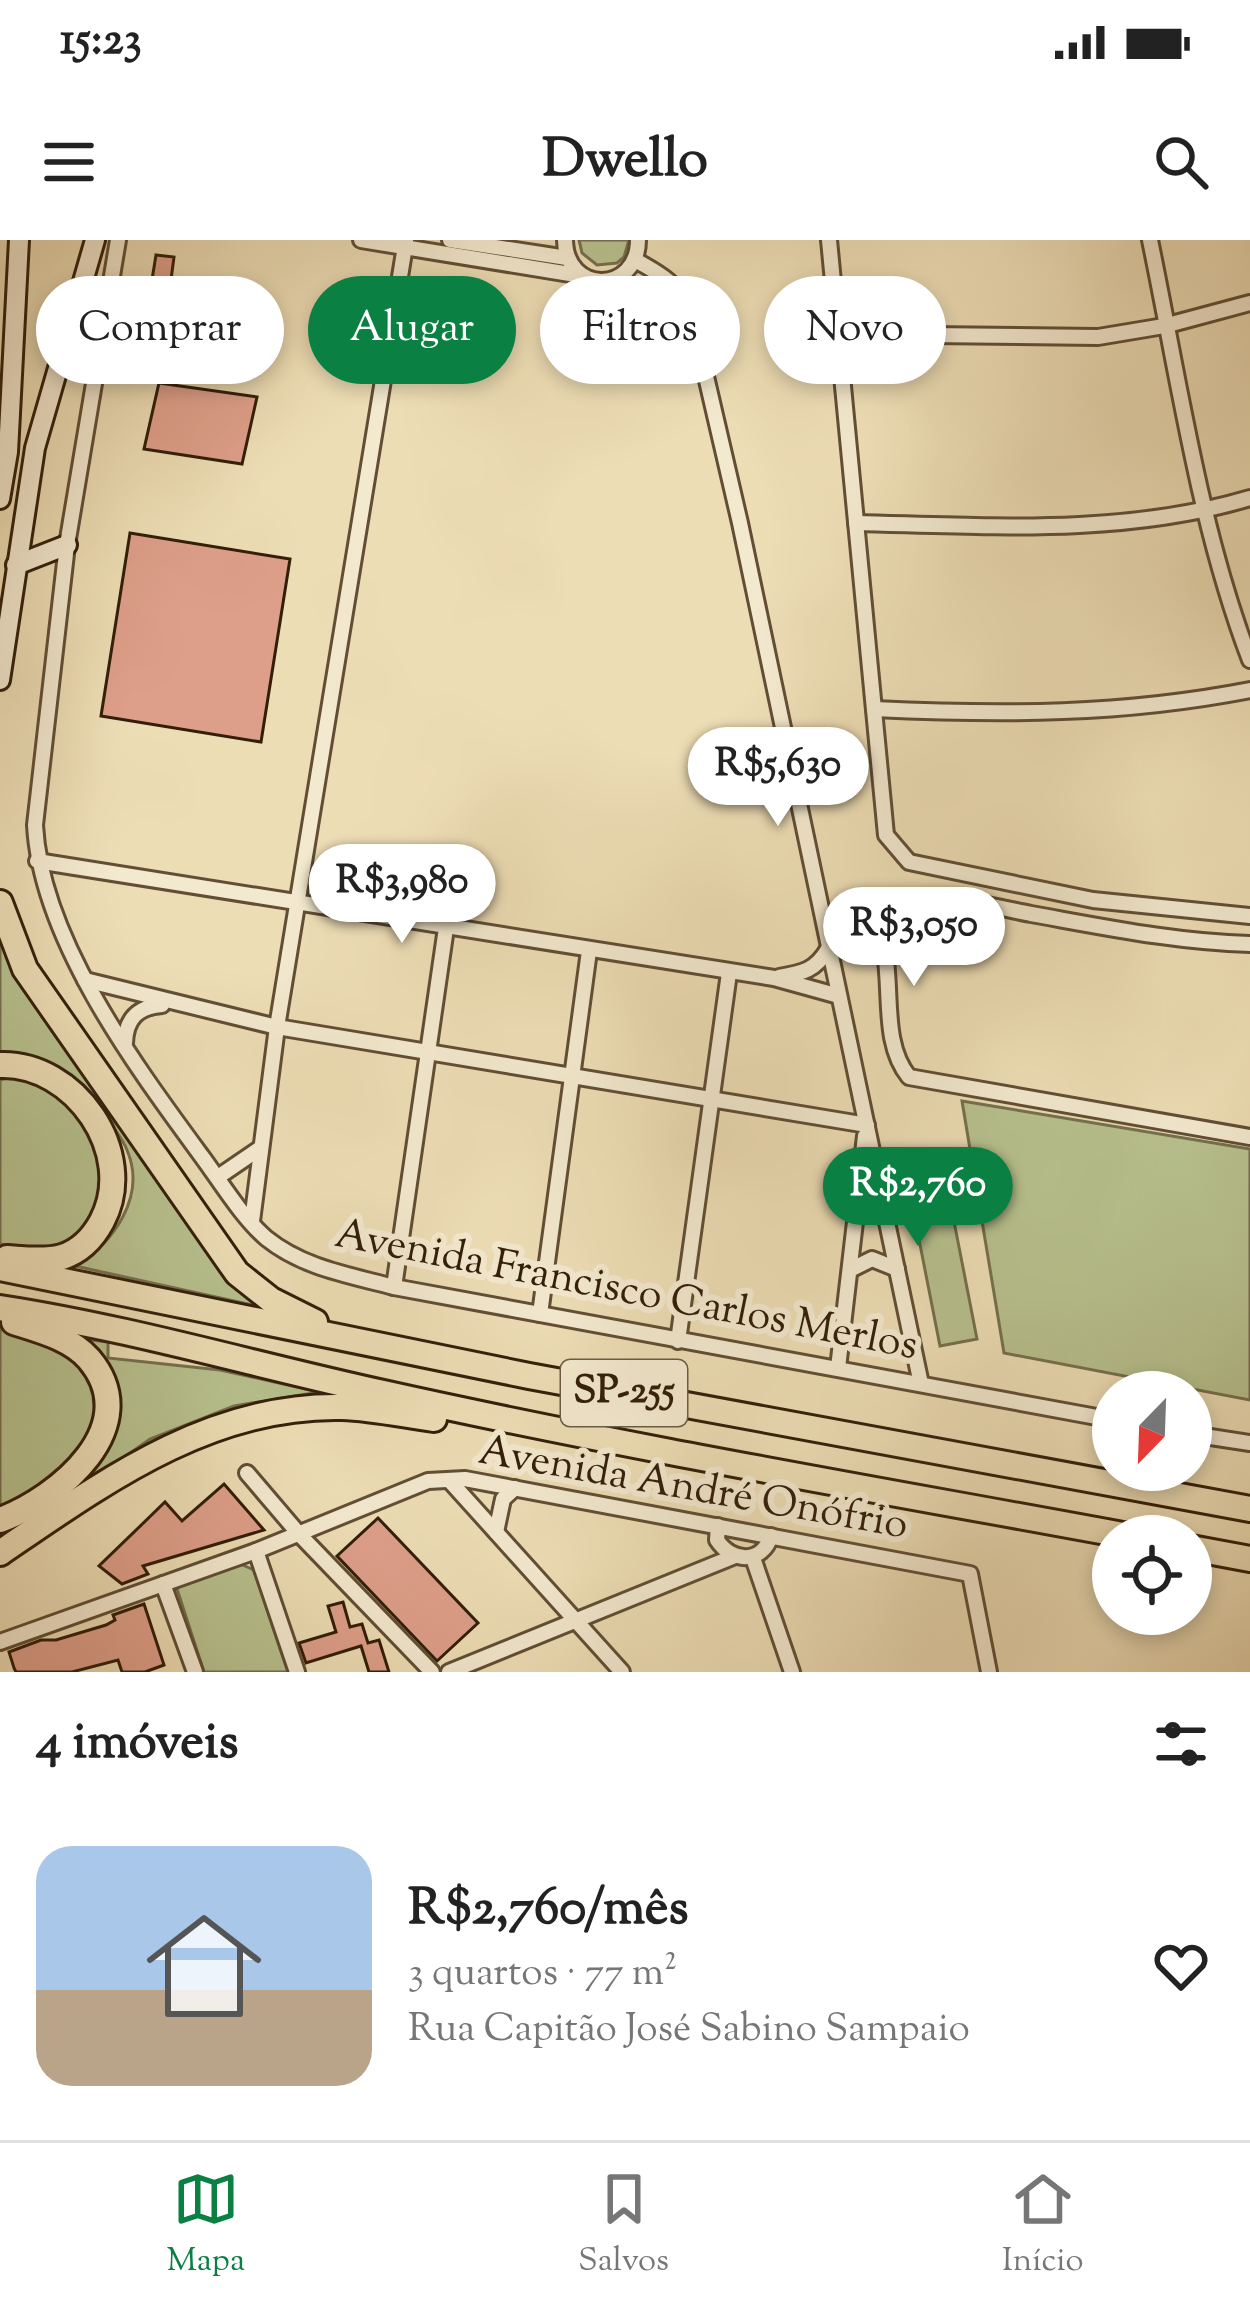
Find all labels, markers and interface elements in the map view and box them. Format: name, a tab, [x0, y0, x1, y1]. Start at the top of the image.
text: 15:23	[60, 10, 142, 75]
text: Dwello	[542, 123, 708, 201]
icon: menu	[36, 129, 102, 195]
icon: search	[1148, 129, 1214, 195]
chip: Comprar	[36, 276, 284, 384]
chip: Alugar	[308, 276, 516, 384]
chip: Filtros	[540, 276, 740, 384]
chip: Novo	[764, 276, 946, 384]
pin: R$5,630	[667, 727, 889, 829]
text: R$5,630	[715, 738, 841, 794]
pin: R$3,980	[291, 844, 513, 946]
text: R$3,980	[336, 855, 468, 911]
pin: R$3,050	[803, 887, 1025, 989]
text: R$3,050	[850, 898, 978, 954]
pin: R$2,760	[807, 1147, 1029, 1249]
text: R$2,760	[850, 1158, 986, 1214]
street label: Avenida Francisco Carlos Merlos	[330, 1206, 922, 1378]
road number: SP-255	[561, 1360, 687, 1426]
north arrow	[1092, 1371, 1212, 1491]
map controls	[1092, 1371, 1212, 1635]
street label: Avenida André Onófrio	[474, 1423, 912, 1557]
button: locate	[1092, 1515, 1212, 1635]
text: 4 imóveis	[36, 1708, 239, 1781]
icon: filters	[1148, 1711, 1214, 1777]
text: R$2,760/mês	[408, 1874, 688, 1947]
icon: home	[132, 1894, 276, 2038]
icon: heart	[1148, 1933, 1214, 1999]
text: 3 quartos · 77 m²	[408, 1947, 677, 2003]
text: Rua Capitão José Sabino Sampaio	[408, 2003, 970, 2059]
tab: Mapa	[166, 2166, 245, 2286]
tab: Salvos	[578, 2166, 669, 2286]
tab: Início	[1002, 2166, 1084, 2286]

